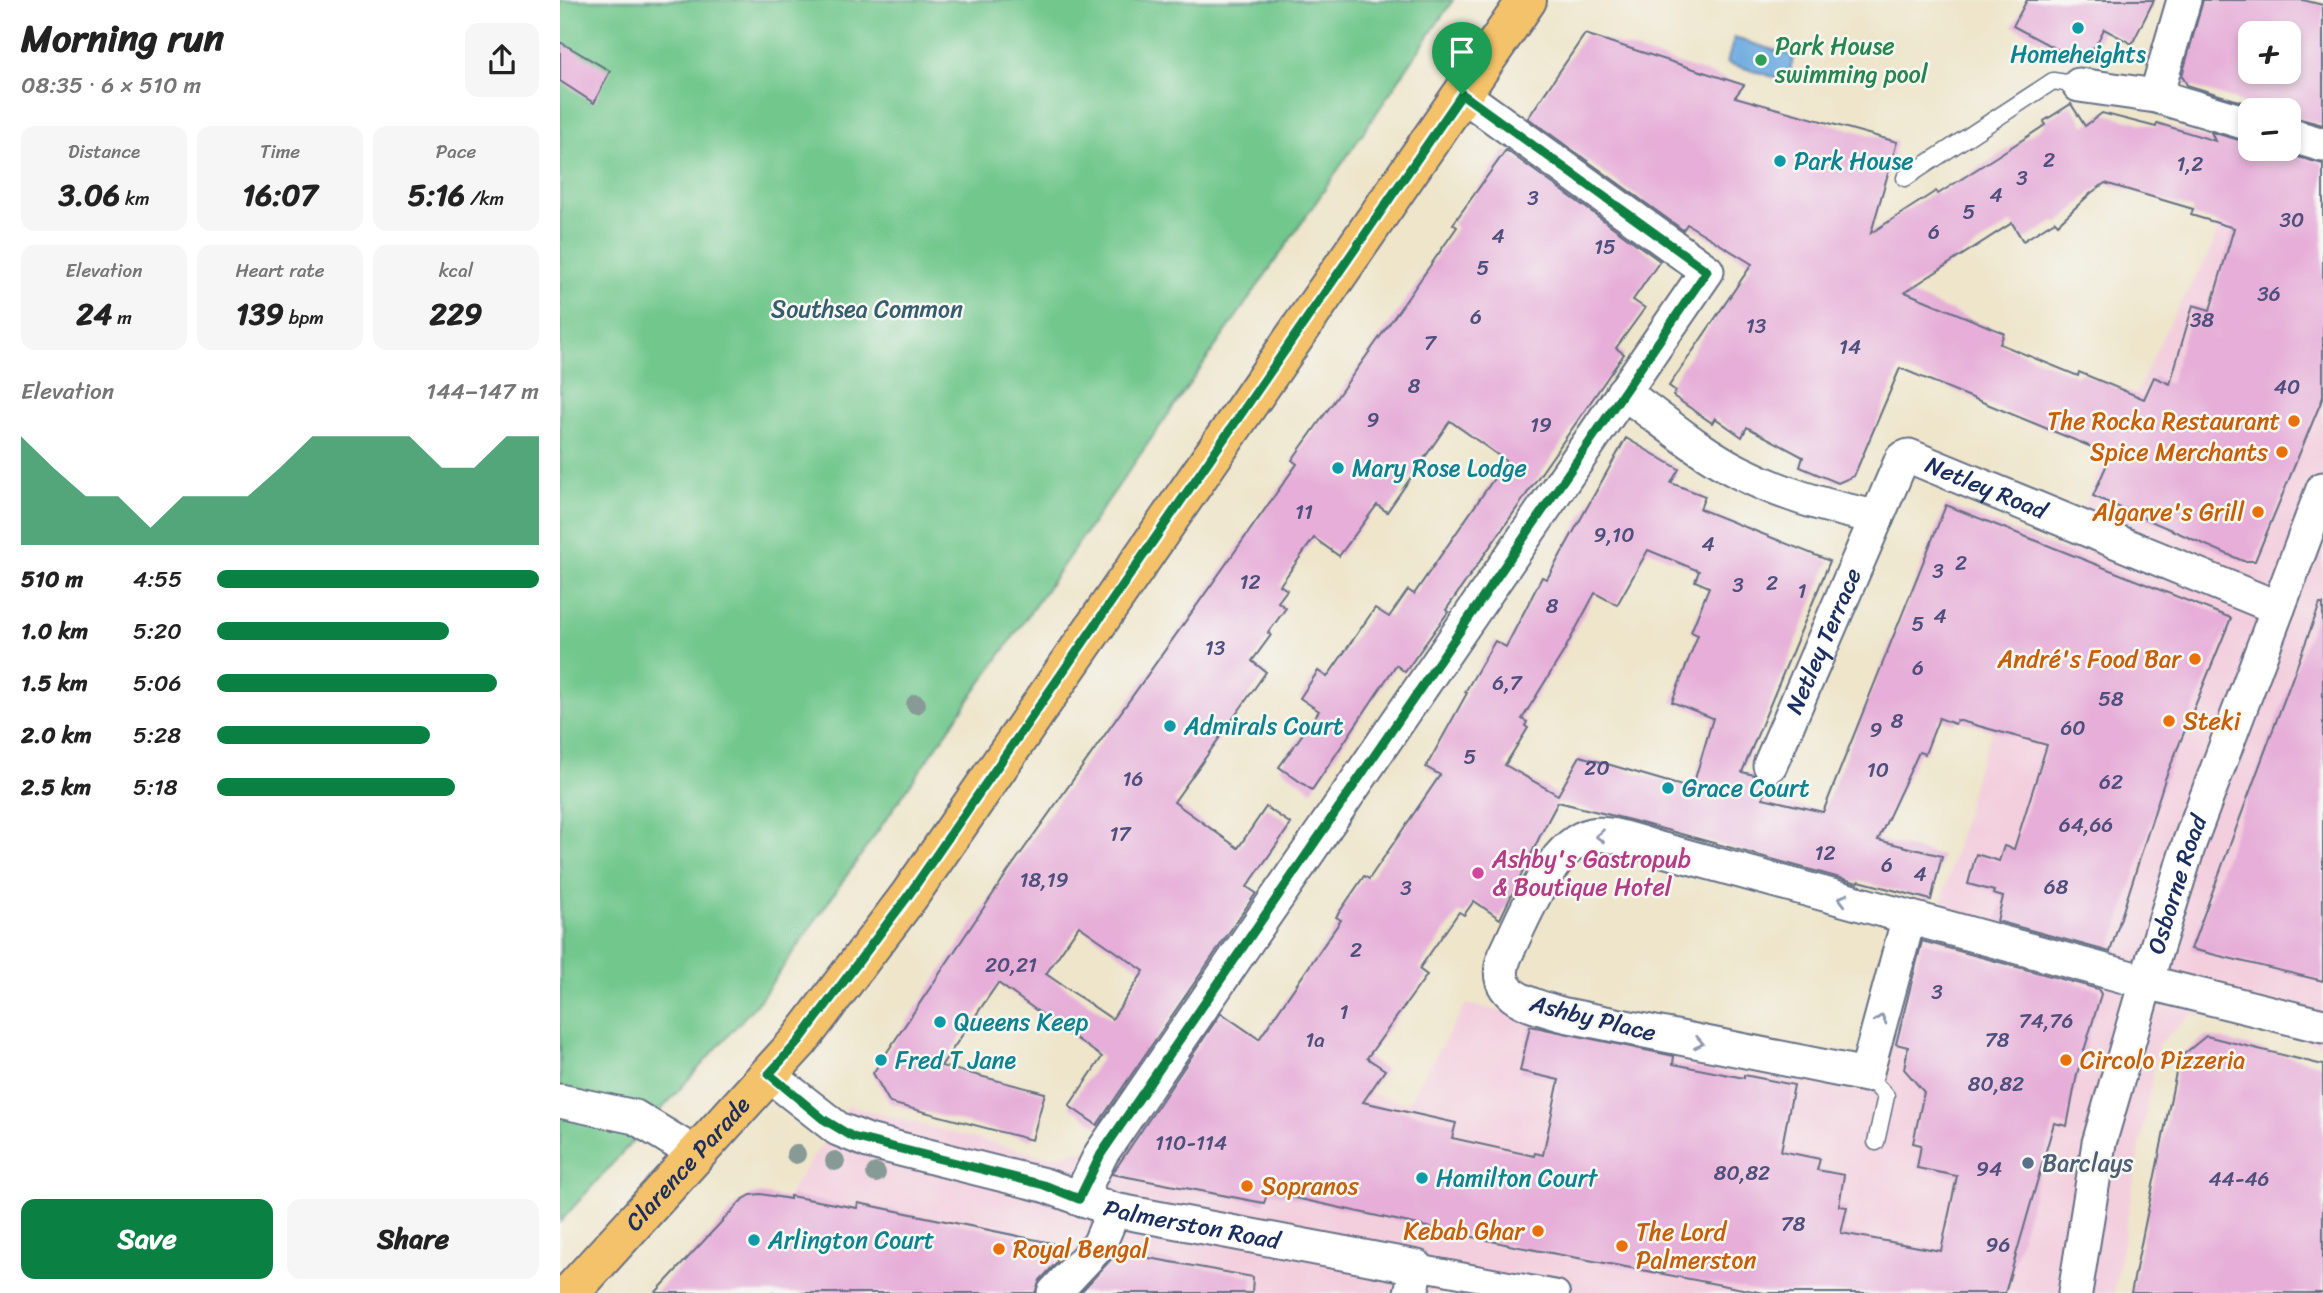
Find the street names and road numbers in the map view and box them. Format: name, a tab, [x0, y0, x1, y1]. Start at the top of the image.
street label: Netley Road	[1919, 444, 2056, 533]
street label: Netley Terrace	[1773, 561, 1874, 721]
street label: Osborne Road	[2135, 807, 2220, 959]
street label: Ashby Place	[1525, 982, 1660, 1054]
street label: Clarence Parade	[614, 1086, 761, 1241]
street label: Palmerston Road	[1098, 1187, 1286, 1262]

